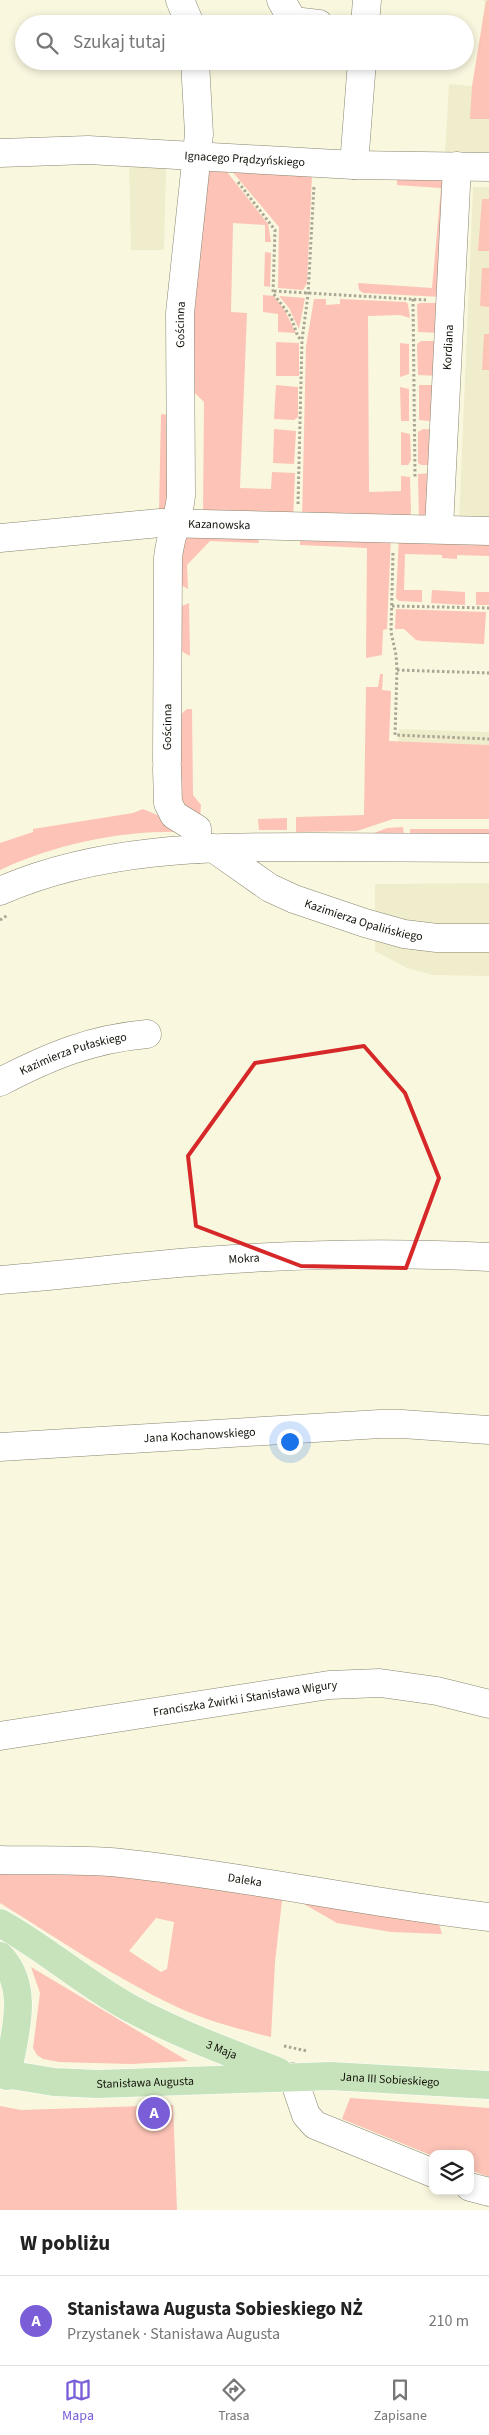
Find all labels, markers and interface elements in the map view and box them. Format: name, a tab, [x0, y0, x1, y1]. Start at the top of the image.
search box	[15, 15, 474, 70]
icon: search	[33, 29, 61, 57]
text: Szukaj tutaj	[73, 29, 166, 56]
street label: Ignacego Prądzyńskiego	[184, 147, 305, 171]
street label: Gościnna	[172, 300, 190, 348]
street label: Kordiana	[439, 324, 458, 371]
street label: Kazanowska	[188, 516, 251, 534]
street label: Gościnna	[159, 704, 176, 750]
street label: Kazimierza Opalińskiego	[302, 895, 424, 945]
street label: Kazimierza Pułaskiego	[17, 1029, 128, 1080]
street label: Mokra	[228, 1249, 260, 1268]
street label: Jana Kochanowskiego	[143, 1424, 256, 1447]
your location	[277, 1429, 303, 1455]
street label: Franciszka Żwirki i Stanisława Wigury	[152, 1677, 338, 1721]
street label: Daleka	[226, 1869, 263, 1891]
street label: 3 Maja	[203, 2036, 239, 2064]
street label: Jana III Sobieskiego	[340, 2069, 440, 2091]
street label: Stanisława Augusta	[96, 2073, 194, 2093]
pin: A	[138, 2094, 170, 2132]
map controls	[429, 2150, 474, 2195]
button: layers	[429, 2150, 474, 2195]
text: W pobliżu	[20, 2228, 110, 2258]
text: Stanisława Augusta Sobieskiego NŻ	[67, 2296, 363, 2323]
text: A	[31, 2310, 41, 2332]
text: 210 m	[429, 2310, 469, 2332]
text: Przystanek · Stanisława Augusta	[67, 2323, 280, 2345]
tab: Mapa	[62, 2376, 94, 2426]
tab: Trasa	[218, 2376, 250, 2426]
tab: Zapisane	[374, 2376, 427, 2426]

